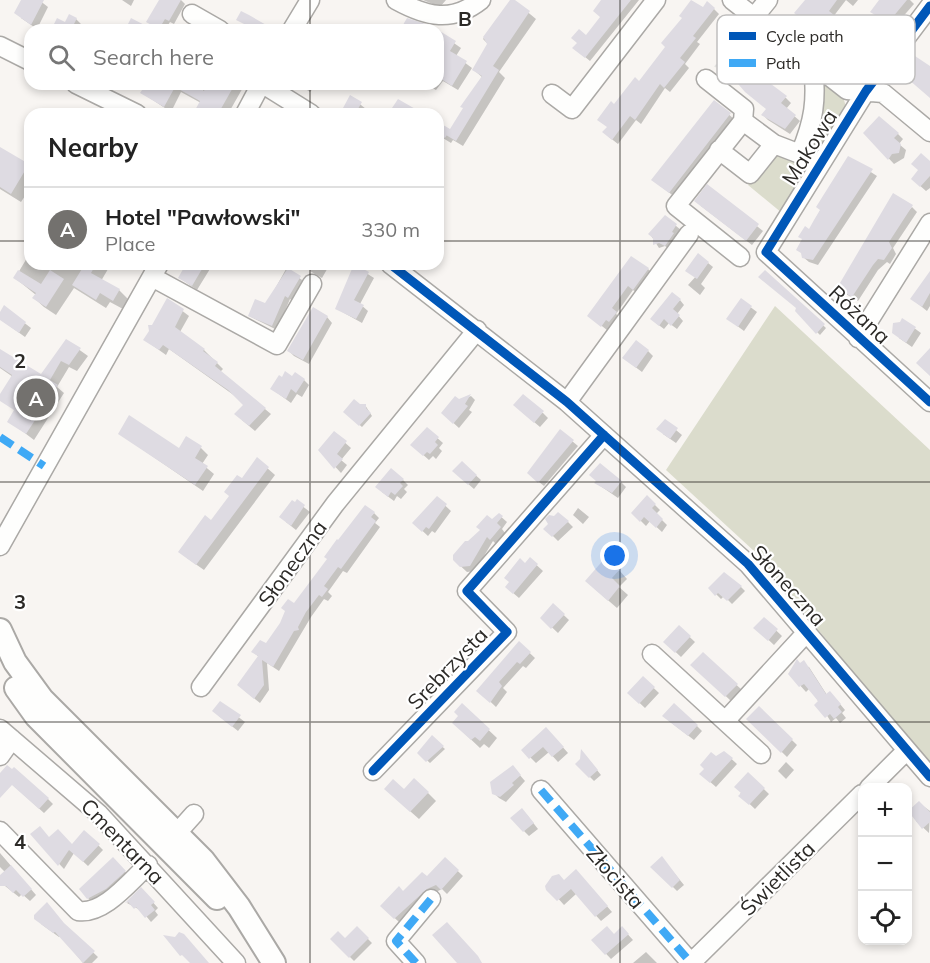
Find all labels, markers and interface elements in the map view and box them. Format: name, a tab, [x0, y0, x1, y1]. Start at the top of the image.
text: B	[458, 6, 472, 31]
legend	[717, 15, 915, 84]
search box	[24, 24, 444, 90]
text: Cycle path	[766, 26, 844, 46]
icon: search	[45, 41, 78, 74]
text: Search here	[93, 43, 214, 71]
text: Path	[766, 53, 801, 73]
street label: Makowa	[776, 105, 842, 189]
text: Nearby	[48, 131, 138, 164]
text: Hotel "Pawłowski"	[105, 203, 300, 231]
text: A	[60, 217, 75, 242]
text: 330 m	[361, 217, 420, 242]
text: Place	[105, 231, 155, 256]
street label: Różana	[824, 279, 896, 349]
text: 2	[14, 348, 26, 373]
pin: A	[16, 376, 56, 420]
street label: Słoneczna	[252, 515, 332, 611]
street label: Słoneczna	[746, 539, 832, 631]
your location	[600, 541, 629, 570]
text: 3	[14, 589, 26, 614]
street label: Srebrzysta	[401, 621, 493, 715]
map controls	[858, 783, 912, 945]
button: +	[858, 783, 912, 837]
street label: Cmentarna	[76, 793, 170, 889]
text: 4	[14, 829, 26, 854]
street label: Świetlista	[734, 835, 820, 921]
button: −	[858, 837, 912, 891]
street label: Złocista	[582, 840, 650, 914]
button: locate	[858, 891, 912, 945]

